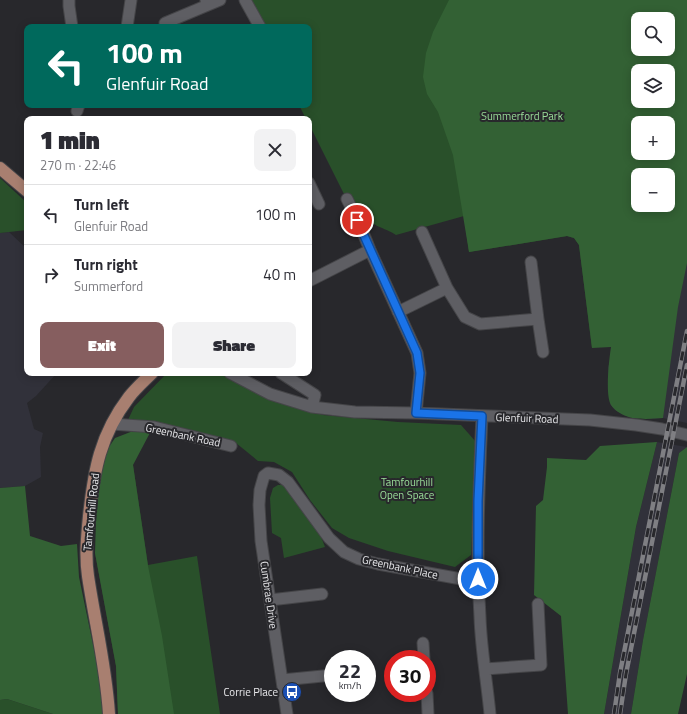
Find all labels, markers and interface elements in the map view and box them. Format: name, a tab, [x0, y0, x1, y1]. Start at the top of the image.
map controls	[631, 12, 675, 212]
button: search	[631, 12, 675, 56]
text: 100 m	[106, 31, 183, 74]
icon: left	[40, 40, 92, 92]
button: layers	[631, 64, 675, 108]
text: Glenfuir Road	[106, 70, 209, 97]
park label: Summerford Park	[481, 108, 564, 124]
button: +	[631, 116, 675, 160]
text: 1 min	[40, 122, 100, 158]
button: close	[254, 129, 296, 171]
text: 270 m · 22:46	[40, 155, 116, 175]
button: −	[631, 168, 675, 212]
text: Turn left	[74, 193, 129, 216]
text: 100 m	[255, 203, 296, 226]
pin	[340, 203, 374, 237]
icon: left	[40, 204, 62, 226]
icon: arrive	[346, 209, 368, 231]
text: Glenfuir Road	[74, 216, 148, 236]
text: Turn right	[74, 253, 138, 276]
text: 40 m	[263, 263, 296, 286]
icon: right	[40, 264, 62, 286]
text: Summerford	[74, 276, 143, 296]
button: Exit	[40, 322, 164, 368]
button: Share	[172, 322, 296, 368]
street label: Glenfuir Road	[495, 409, 559, 427]
street label: Greenbank Road	[144, 419, 222, 451]
street label: Tamfourhill Road	[79, 472, 103, 552]
park label: Tamfourhill Open Space	[380, 474, 435, 503]
street label: Greenbank Place	[361, 551, 440, 583]
position arrow	[457, 558, 499, 600]
street label: Cumbrae Drive	[256, 560, 282, 630]
speed limit sign: 30	[384, 650, 436, 702]
text: 22	[339, 655, 361, 686]
text: km/h	[339, 678, 361, 693]
bus stop icon: Corrie Place	[281, 681, 303, 703]
place label: Corrie Place	[223, 684, 278, 700]

